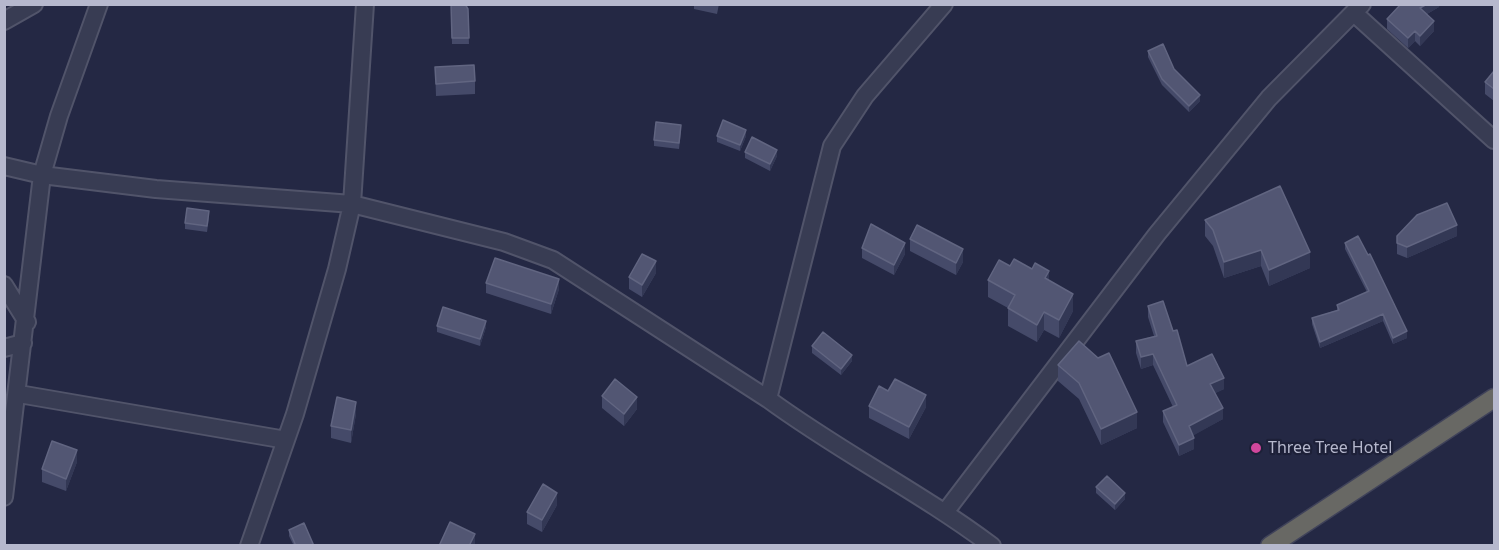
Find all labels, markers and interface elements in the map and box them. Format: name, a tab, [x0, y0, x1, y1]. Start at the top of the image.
place label: Three Tree Hotel	[1268, 438, 1392, 458]
marker: Three Tree Hotel	[1249, 441, 1263, 455]

